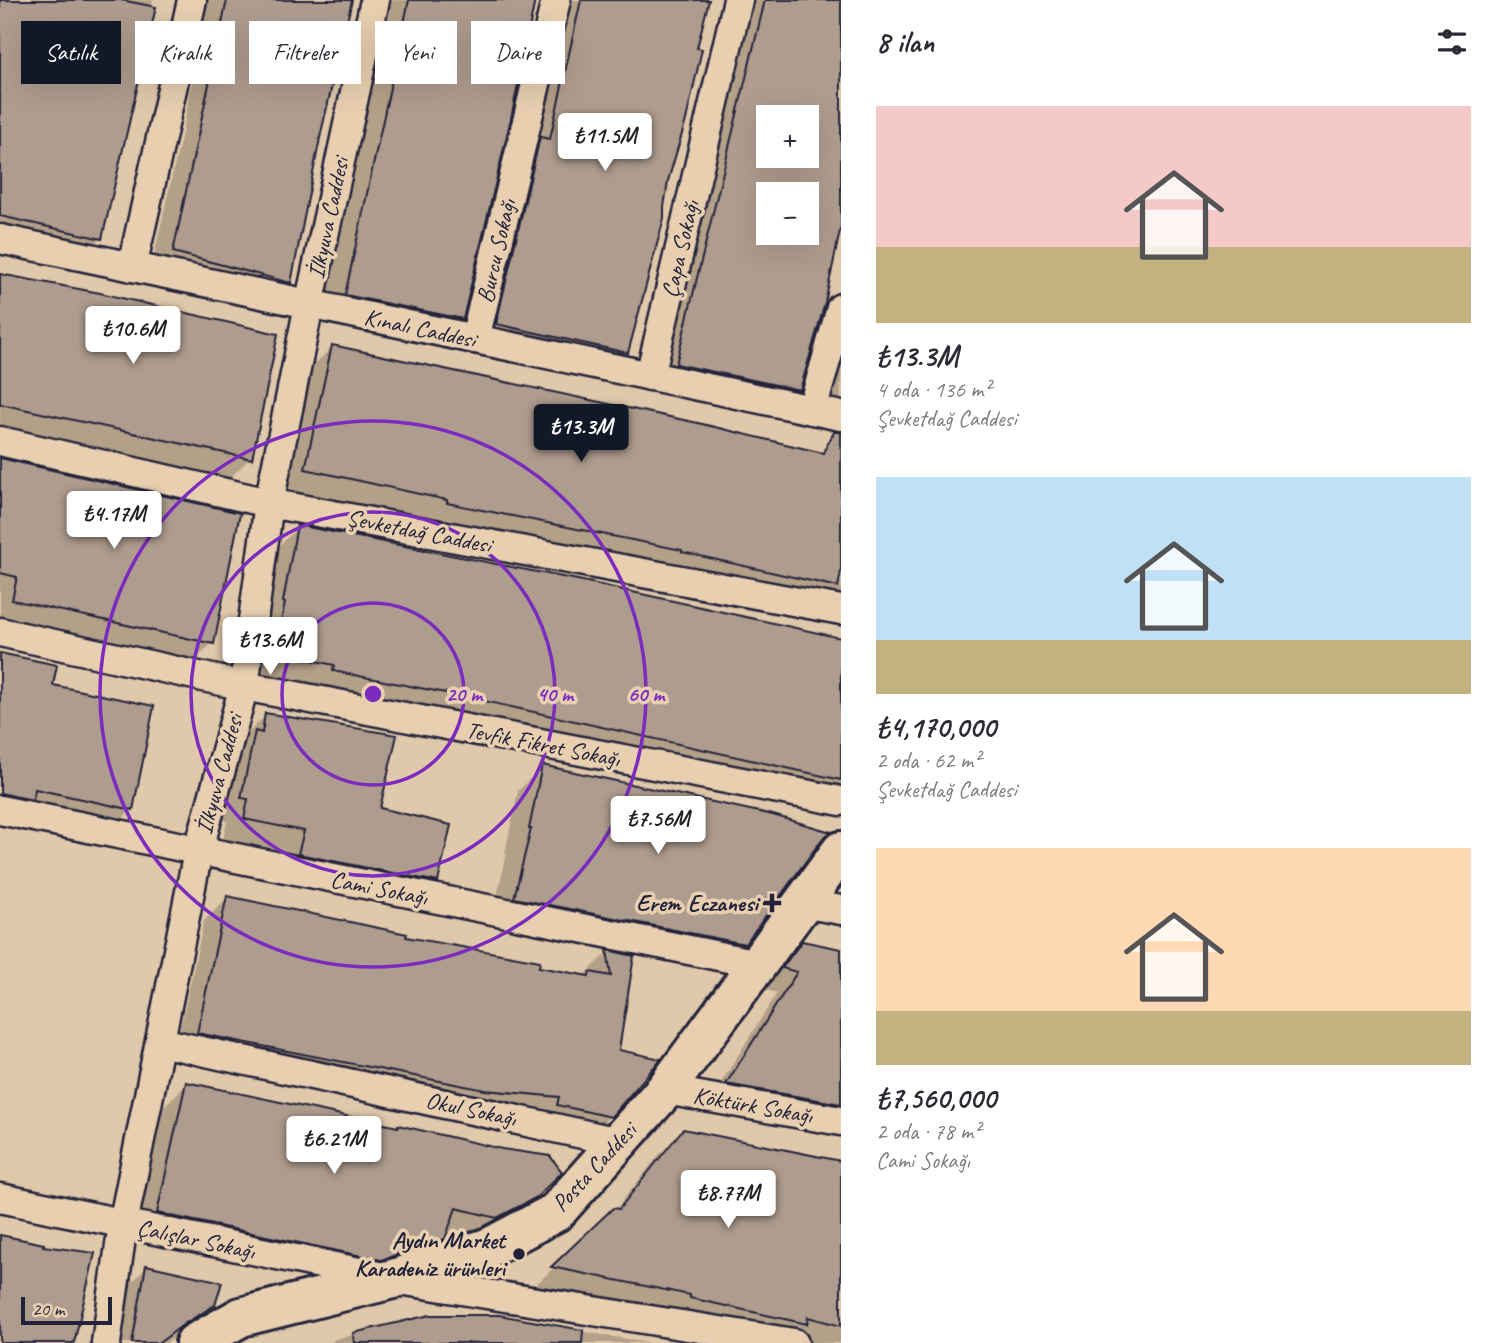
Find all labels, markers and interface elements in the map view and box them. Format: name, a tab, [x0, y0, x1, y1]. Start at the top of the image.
chip: Satılık	[21, 21, 121, 84]
chip: Kiralık	[135, 21, 235, 84]
chip: Filtreler	[249, 21, 361, 84]
chip: Yeni	[375, 21, 457, 84]
chip: Daire	[471, 21, 565, 84]
text: 8 ilan	[876, 23, 934, 61]
icon: filters	[1433, 23, 1471, 61]
map controls	[756, 105, 819, 245]
button: +	[756, 105, 819, 168]
pin: ₺11.5M	[548, 114, 662, 173]
text: ₺11.5M	[574, 121, 636, 150]
street label: İlkyuva Caddesi	[301, 152, 356, 281]
icon: home	[1111, 152, 1237, 278]
button: −	[756, 182, 819, 245]
street label: Burcu Sokağı	[470, 195, 523, 306]
street label: Çapa Sokağı	[654, 196, 706, 301]
street label: Kınalı Caddesi	[362, 302, 482, 355]
pin: ₺10.6M	[76, 306, 190, 366]
text: ₺10.6M	[101, 314, 165, 343]
text: ₺13.3M	[876, 337, 958, 375]
text: 4 oda · 136 m²	[876, 375, 991, 404]
text: Şevketdağ Caddesi	[876, 404, 1017, 433]
pin: ₺13.3M	[524, 405, 638, 464]
text: ₺13.3M	[550, 412, 612, 441]
pin: ₺4.17M	[57, 491, 171, 551]
text: ₺4.17M	[83, 499, 145, 528]
street label: Şevketdağ Caddesi	[344, 502, 497, 560]
icon: home	[1111, 523, 1237, 649]
pin: ₺13.6M	[213, 618, 327, 677]
text: ₺13.6M	[238, 625, 302, 654]
text: 20 m	[446, 681, 484, 707]
text: 40 m	[537, 681, 575, 707]
text: 60 m	[628, 681, 666, 707]
centre of rings	[361, 682, 385, 706]
street label: İlkyuva Caddesi	[189, 708, 250, 837]
text: ₺4,170,000	[876, 708, 996, 746]
street label: Tevfik Fikret Sokağı	[464, 714, 624, 774]
text: 2 oda · 62 m²	[876, 746, 980, 775]
text: Şevketdağ Caddesi	[876, 775, 1017, 804]
pin: ₺7.56M	[601, 796, 715, 856]
text: ₺7.56M	[627, 804, 689, 833]
street label: Cami Sokağı	[328, 864, 431, 912]
place label: Erem Eczanesi	[636, 888, 761, 918]
icon: home	[1111, 894, 1237, 1020]
marker: Erem Eczanesi	[764, 895, 780, 911]
text: ₺7,560,000	[876, 1079, 996, 1117]
street label: Köktürk Sokağı	[691, 1080, 816, 1130]
street label: Okul Sokağı	[423, 1085, 520, 1134]
street label: Posta Caddesi	[545, 1114, 645, 1218]
pin: ₺6.21M	[277, 1116, 391, 1176]
text: 2 oda · 78 m²	[876, 1117, 980, 1146]
text: ₺6.21M	[302, 1124, 366, 1153]
text: Cami Sokağı	[876, 1146, 970, 1175]
pin: ₺8.77M	[671, 1170, 785, 1230]
text: ₺8.77M	[697, 1178, 759, 1207]
street label: Çalışlar Sokağı	[134, 1212, 259, 1266]
place label: Aydın Market Karadeniz ürünleri	[355, 1225, 508, 1283]
marker: Aydın Market Karadeniz ürünleri	[511, 1246, 527, 1262]
scale bar	[21, 1294, 112, 1326]
text: 20 m	[32, 1297, 64, 1321]

